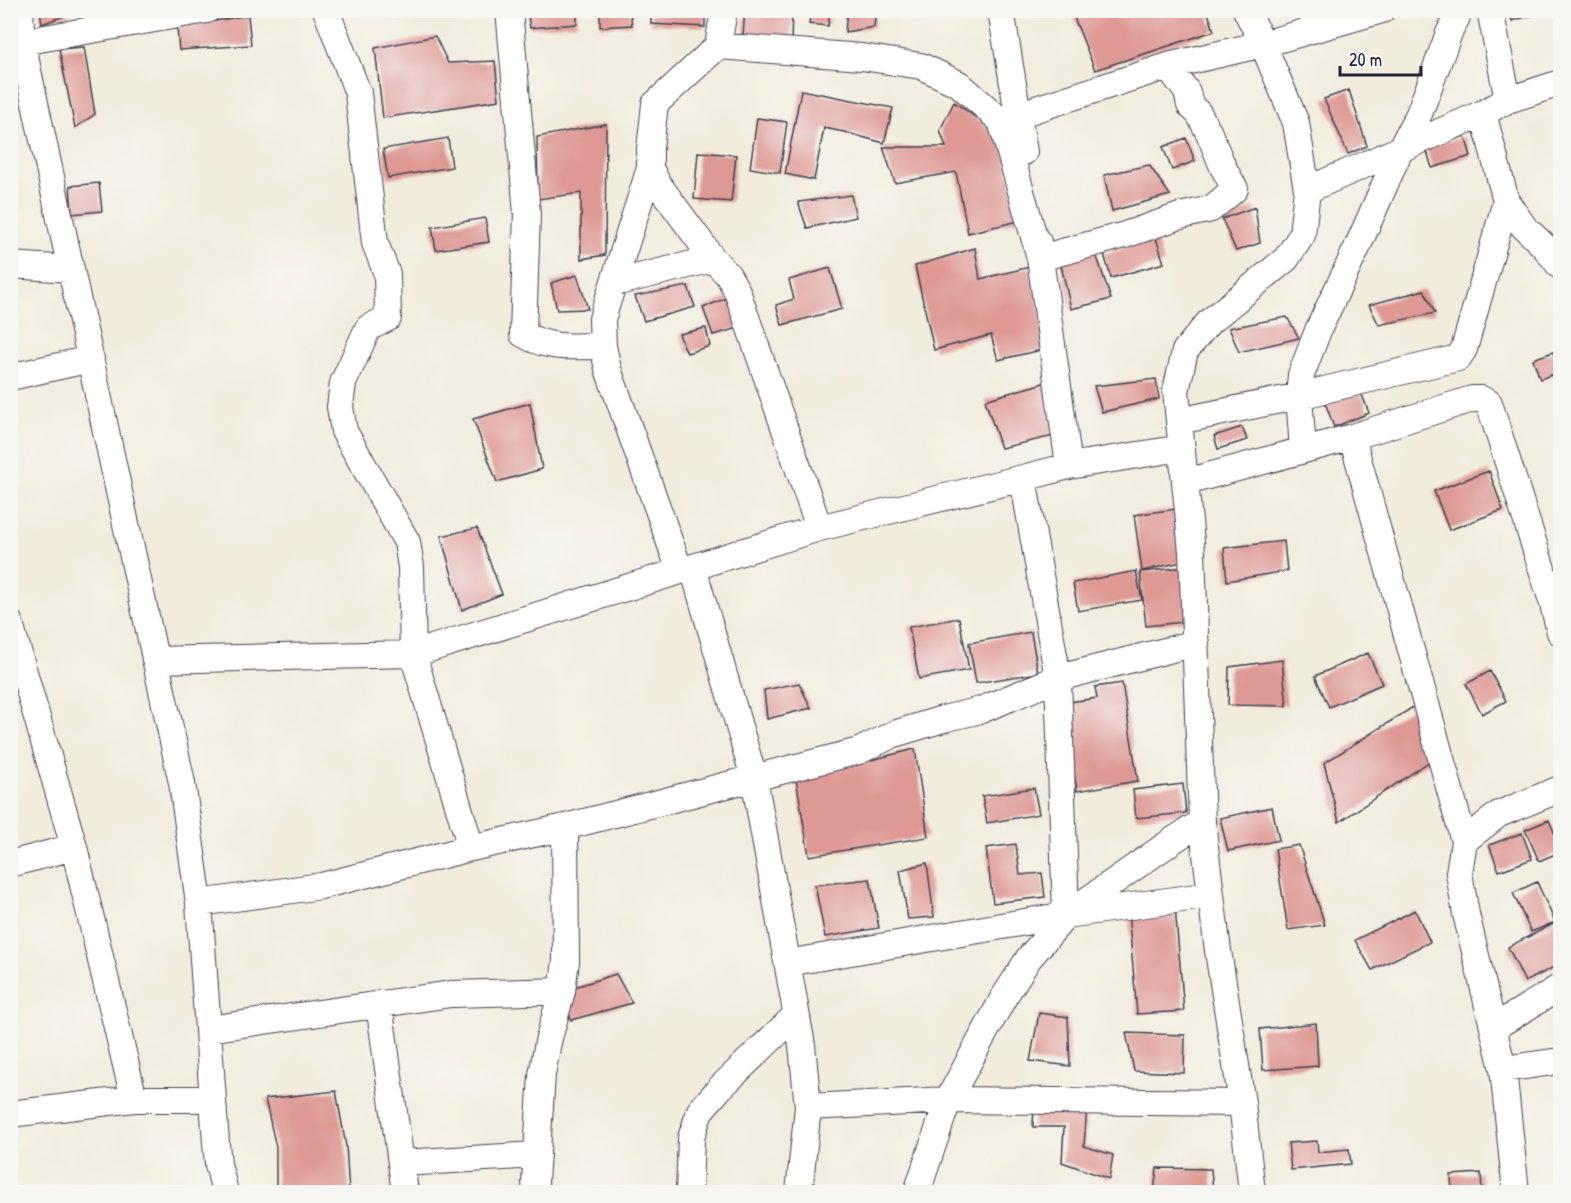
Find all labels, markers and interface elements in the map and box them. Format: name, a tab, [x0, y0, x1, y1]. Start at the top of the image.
scale bar	[1340, 39, 1421, 77]
text: 20 m	[1349, 47, 1382, 72]

